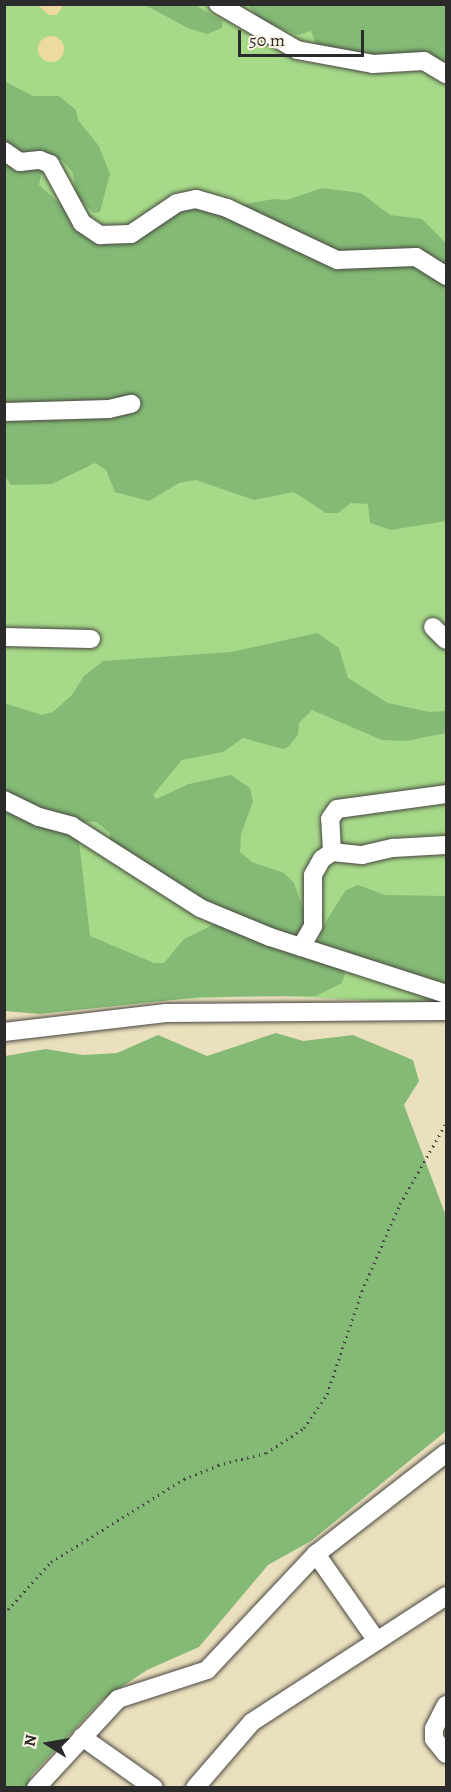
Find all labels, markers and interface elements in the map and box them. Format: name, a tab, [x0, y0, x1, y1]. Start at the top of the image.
scale bar	[241, 18, 367, 56]
text: 50 m	[249, 28, 285, 52]
north arrow	[18, 1714, 78, 1774]
text: N	[18, 1733, 42, 1748]

